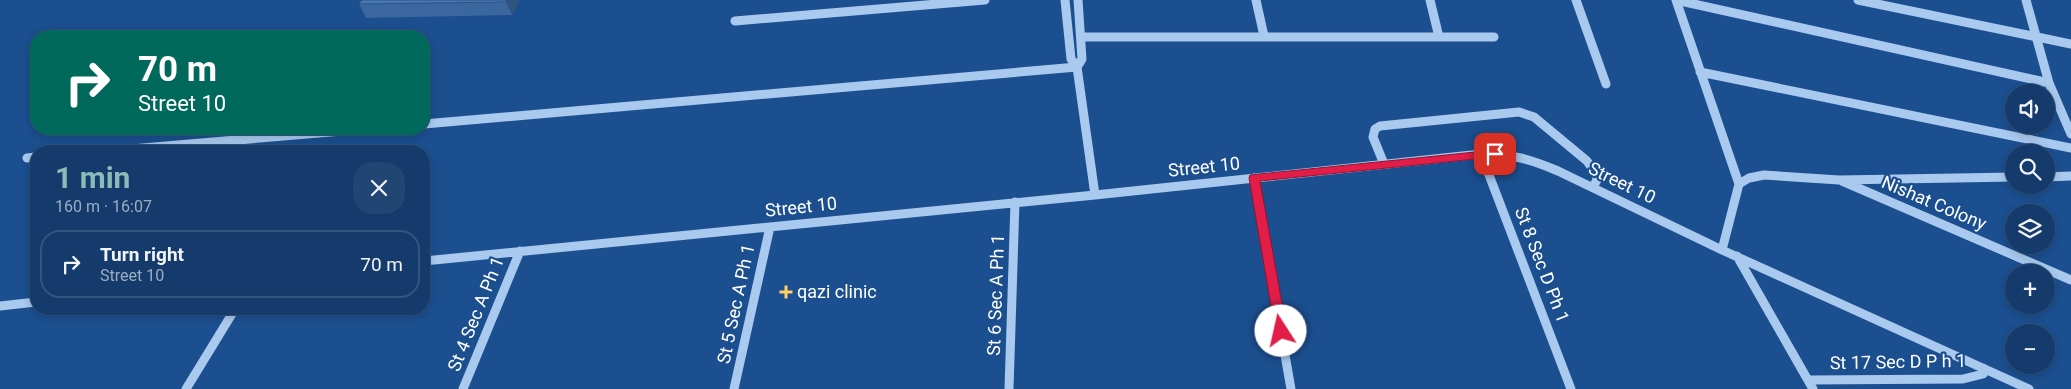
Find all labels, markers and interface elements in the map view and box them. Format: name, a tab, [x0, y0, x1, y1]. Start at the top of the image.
text: 70 m	[138, 49, 217, 90]
icon: right	[55, 50, 120, 115]
map controls	[2005, 84, 2055, 374]
button: sound	[2005, 84, 2055, 134]
text: Street 10	[138, 91, 226, 116]
pin	[1474, 133, 1516, 175]
icon: arrive	[1481, 140, 1509, 168]
button: search	[2005, 144, 2055, 194]
street label: Street 10	[1167, 152, 1241, 181]
street label: Street 10	[1585, 157, 1659, 208]
text: 1 min	[55, 160, 130, 195]
button: close	[353, 162, 405, 214]
street label: Nishat Colony	[1879, 171, 1990, 234]
street label: Street 10	[764, 192, 838, 221]
text: 160 m · 16:07	[55, 197, 152, 216]
street label: St 8 Sec D Ph 1	[1511, 204, 1574, 325]
button: layers	[2005, 204, 2055, 254]
street label: St 6 Sec A Ph 1	[983, 234, 1008, 356]
street label: St 5 Sec A Ph 1	[713, 242, 758, 366]
text: Turn right	[100, 243, 184, 266]
icon: right	[57, 250, 85, 278]
text: 70 m	[360, 253, 403, 276]
street label: St 4 Sec A Ph 1	[443, 253, 508, 374]
button: +	[2005, 264, 2055, 314]
text: Street 10	[100, 266, 164, 285]
place label: qazi clinic	[797, 281, 877, 302]
marker: qazi clinic	[779, 285, 793, 299]
position arrow	[1254, 304, 1306, 356]
button: −	[2005, 324, 2055, 374]
street label: St 17 Sec D P h 1	[1830, 350, 1966, 373]

